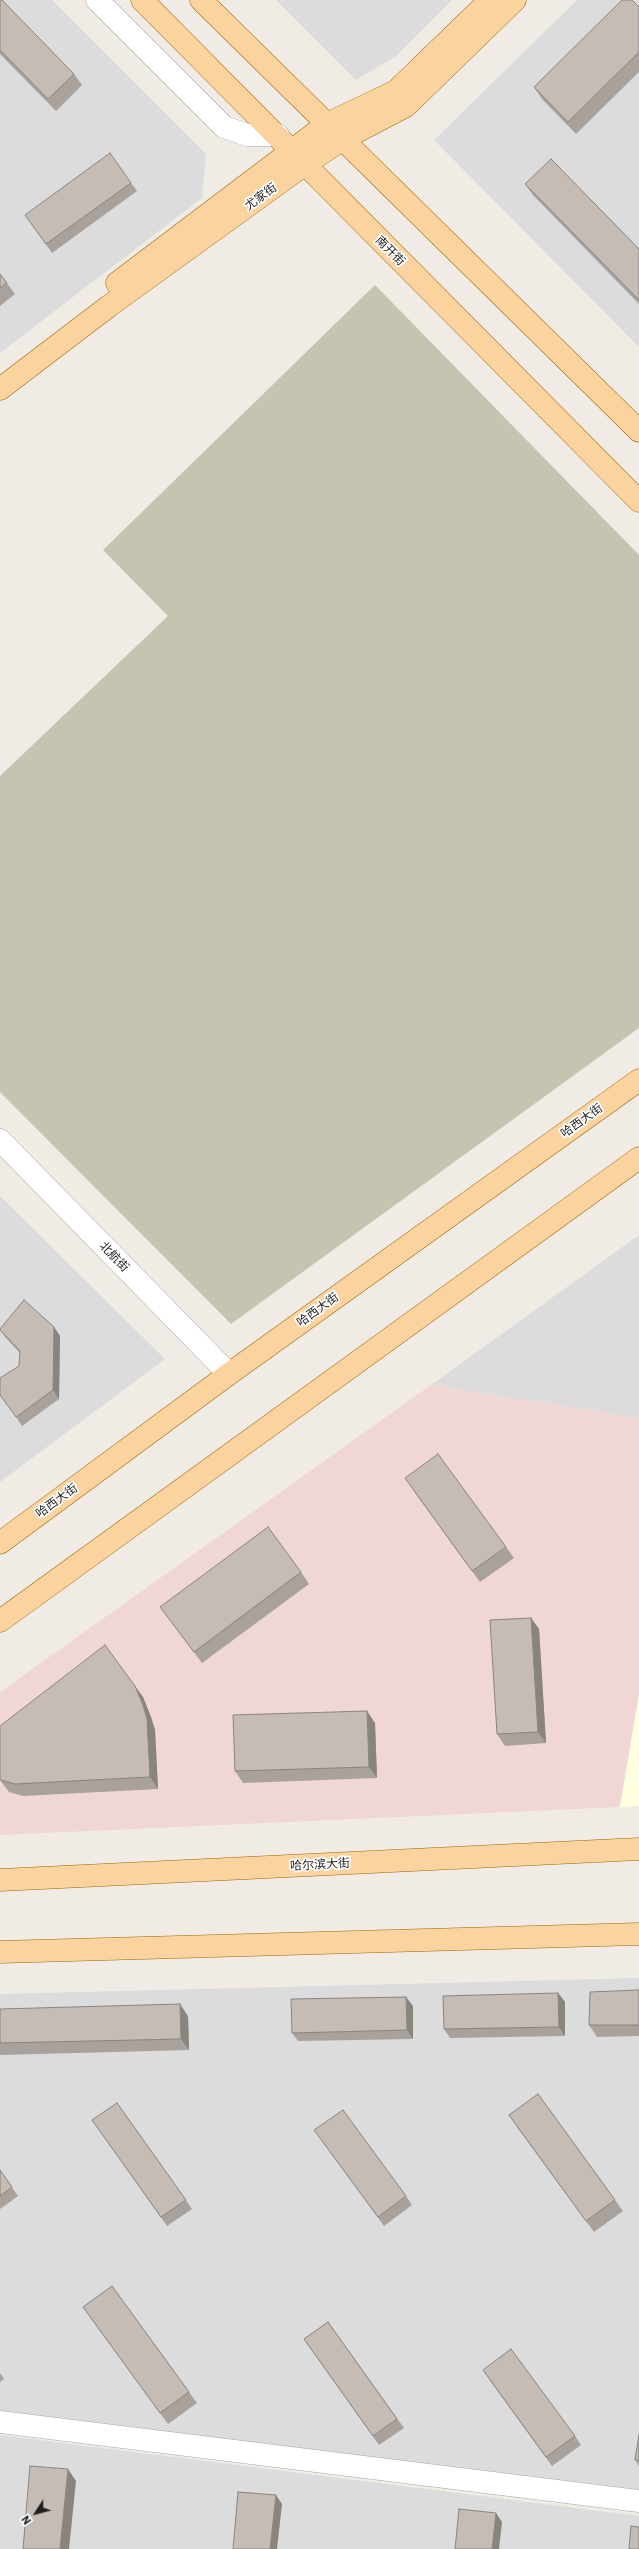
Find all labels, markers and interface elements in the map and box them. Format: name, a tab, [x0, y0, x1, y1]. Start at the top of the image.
street label: 尤家街	[242, 181, 280, 213]
street label: 南开街	[372, 233, 408, 269]
street label: 哈西大街	[558, 1101, 606, 1141]
street label: 北航街	[96, 1239, 132, 1275]
street label: 哈西大街	[294, 1290, 342, 1330]
street label: 哈西大街	[33, 1481, 81, 1521]
street label: 哈尔滨大街	[290, 1856, 350, 1874]
north arrow	[16, 2493, 56, 2533]
text: N	[18, 2513, 34, 2527]

